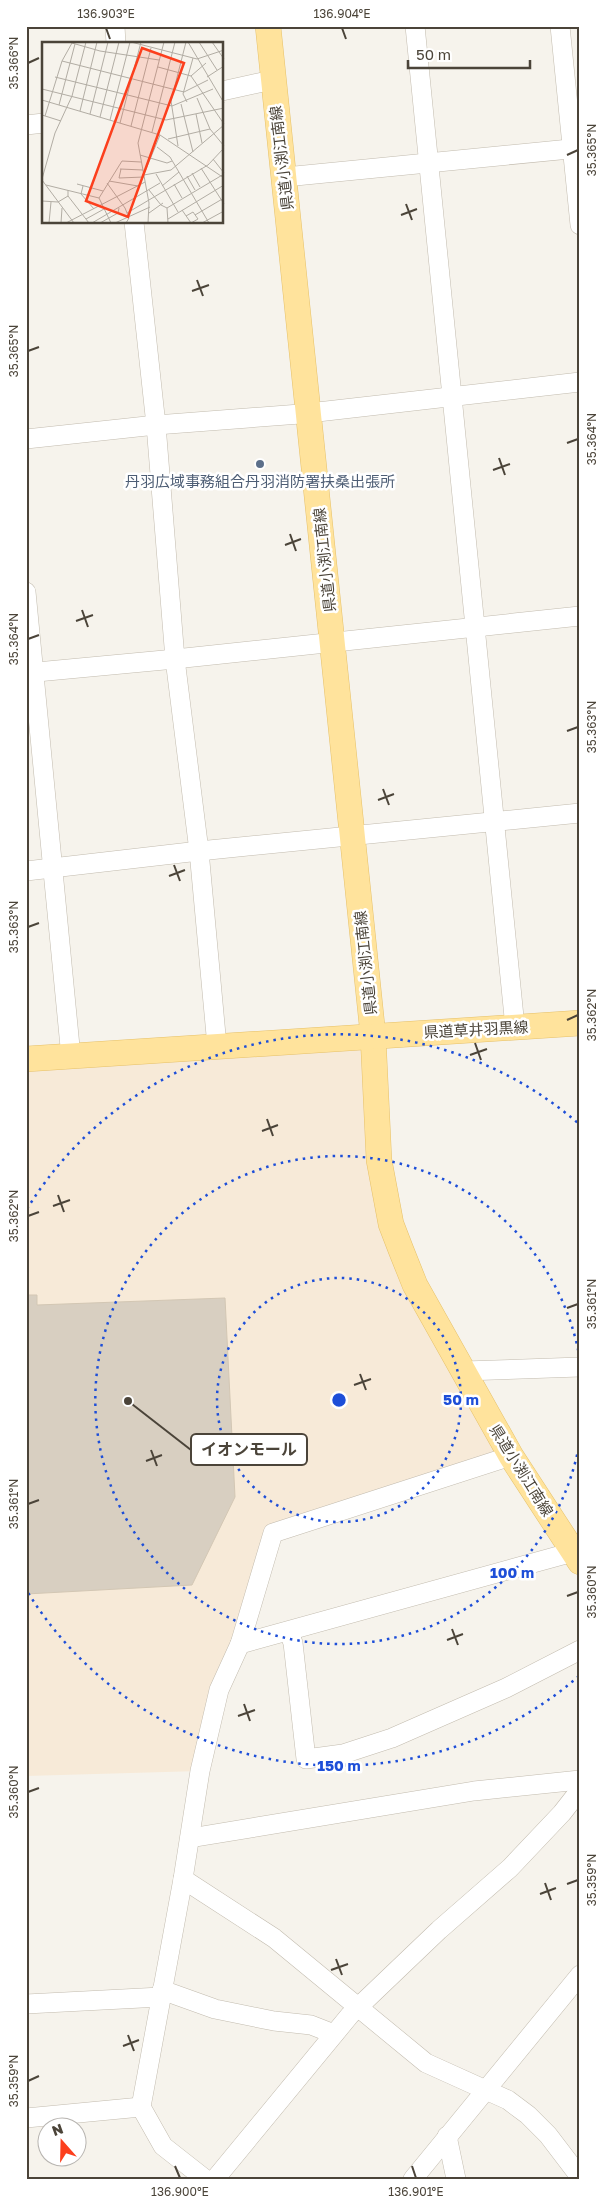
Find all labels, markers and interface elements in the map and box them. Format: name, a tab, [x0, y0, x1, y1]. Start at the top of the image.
text: 136.903°E	[77, 6, 135, 21]
text: 136.904°E	[313, 6, 371, 21]
text: 35.366°N	[6, 37, 21, 89]
scale bar	[408, 38, 531, 70]
inset map	[42, 42, 224, 224]
text: 50 m	[416, 45, 451, 63]
street label: 県道小渕江南線	[266, 105, 296, 211]
text: 35.365°N	[584, 124, 599, 176]
text: 35.365°N	[6, 325, 21, 377]
text: 35.364°N	[584, 413, 599, 465]
marker: 丹羽広域事務組合丹羽消防署扶桑出張所	[254, 458, 266, 470]
place label: 丹羽広域事務組合丹羽消防署扶桑出張所	[125, 472, 395, 490]
street label: 県道小渕江南線	[310, 507, 338, 613]
text: 35.364°N	[6, 613, 21, 665]
text: 35.363°N	[584, 701, 599, 753]
text: 35.363°N	[6, 901, 21, 953]
street label: 県道小渕江南線	[351, 910, 379, 1016]
text: 35.362°N	[584, 989, 599, 1041]
street label: 県道草井羽黒線	[423, 1017, 529, 1041]
text: 35.362°N	[6, 1190, 21, 1242]
text: 35.361°N	[584, 1279, 599, 1329]
text: 50 m	[443, 1390, 479, 1408]
centre of rings	[330, 1391, 348, 1409]
street label: 県道小渕江南線	[487, 1421, 557, 1519]
callout: イオンモール	[191, 1434, 307, 1465]
text: イオンモール	[201, 1439, 297, 1459]
text: 35.361°N	[6, 1479, 21, 1529]
text: 100 m	[490, 1563, 534, 1581]
text: 35.360°N	[584, 1565, 599, 1619]
text: 150 m	[317, 1756, 361, 1774]
text: 35.360°N	[6, 1765, 21, 1819]
text: 35.359°N	[584, 1854, 599, 1906]
text: 35.359°N	[6, 2055, 21, 2107]
north arrow	[38, 2118, 88, 2168]
text: N	[49, 2120, 65, 2139]
text: 136.900°E	[151, 2184, 209, 2199]
text: 136.901°E	[388, 2184, 444, 2199]

